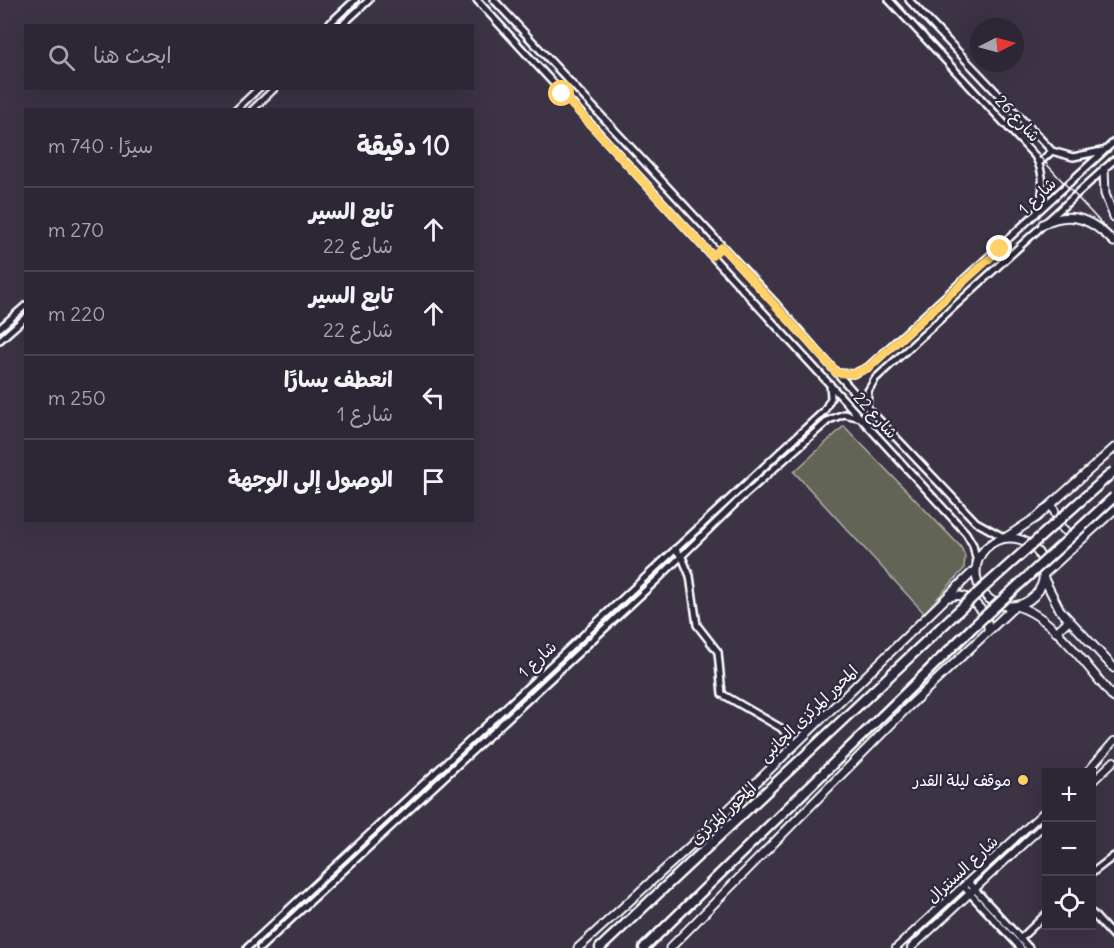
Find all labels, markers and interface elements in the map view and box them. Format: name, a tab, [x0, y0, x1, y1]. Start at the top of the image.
north arrow	[970, 18, 1024, 72]
search box	[24, 24, 474, 90]
icon: search	[45, 41, 78, 74]
text: ابحث هنا	[93, 41, 172, 69]
route start	[548, 80, 574, 106]
street label: شارع 26	[990, 91, 1045, 147]
text: 10 دقيقة	[356, 129, 450, 162]
text: سيرًا · 740 m	[48, 133, 153, 158]
street label: شارع 1	[1014, 173, 1061, 220]
text: تابع السير	[309, 197, 393, 225]
icon: ahead	[417, 213, 450, 246]
text: 270 m	[48, 217, 104, 242]
text: شارع 22	[323, 233, 393, 258]
route end	[986, 235, 1012, 261]
text: تابع السير	[309, 281, 393, 309]
icon: ahead	[417, 297, 450, 330]
text: 220 m	[48, 301, 105, 326]
text: شارع 22	[323, 317, 393, 342]
text: انعطف يسارًا	[284, 365, 393, 393]
icon: left	[417, 381, 450, 414]
text: 250 m	[48, 385, 106, 410]
street label: شارع 22	[848, 388, 902, 444]
text: شارع 1	[337, 401, 393, 426]
text: الوصول إلى الوجهة	[228, 465, 393, 493]
icon: arrive	[417, 465, 450, 498]
street label: شارع 1	[514, 636, 562, 683]
street label: المحور المركزى الجانبى	[754, 660, 863, 766]
map controls	[1042, 768, 1096, 930]
button: +	[1042, 768, 1096, 822]
place label: موقف ليلة القدر	[911, 770, 1011, 791]
marker: موقف ليلة القدر	[1016, 773, 1030, 787]
street label: المحور المركزى	[686, 777, 761, 849]
button: −	[1042, 822, 1096, 876]
street label: شارع السنترال	[922, 831, 1003, 909]
button: locate	[1042, 876, 1096, 930]

